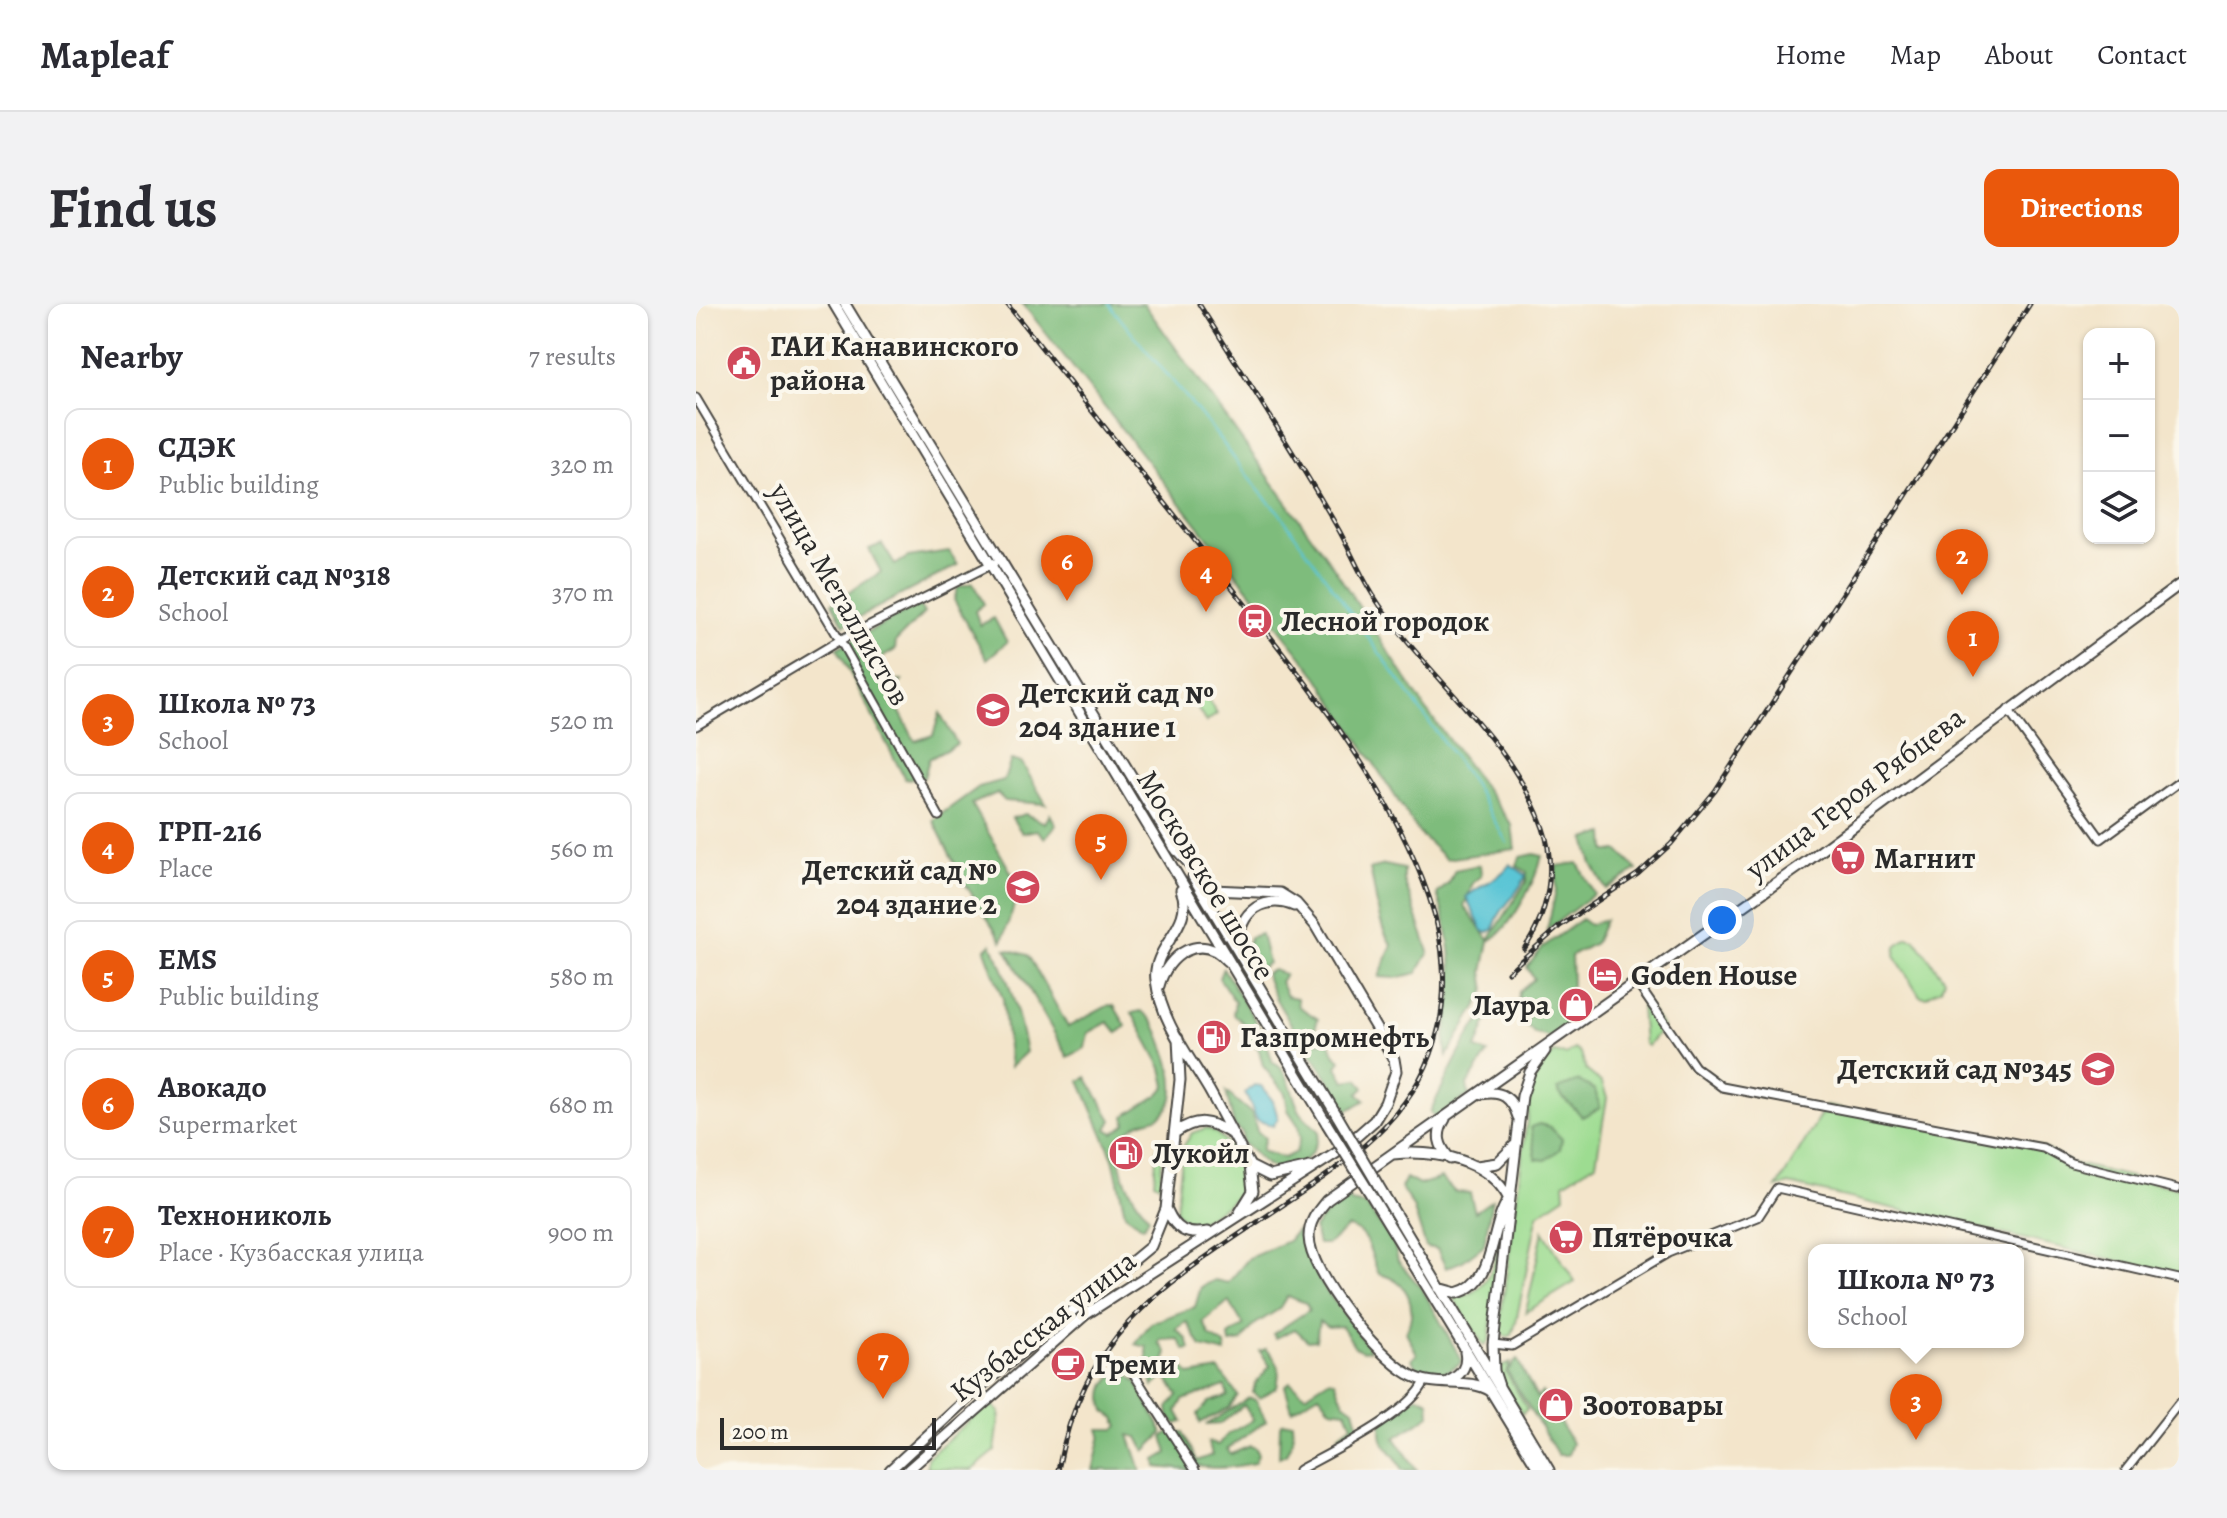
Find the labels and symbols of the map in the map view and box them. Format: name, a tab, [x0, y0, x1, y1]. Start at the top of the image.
place label: ГАИ Канавинского района	[770, 326, 1019, 400]
public building icon: ГАИ Канавинского района	[725, 344, 763, 382]
street label: улица Металлистов	[759, 474, 920, 713]
pin: 2	[1936, 529, 1988, 595]
pin: 6	[1041, 535, 1093, 601]
pin: 4	[1180, 546, 1232, 612]
place label: Лесной городок	[1281, 601, 1489, 641]
station icon: Лесной городок	[1236, 602, 1274, 640]
pin: 1	[1947, 611, 1999, 677]
place label: Детский сад № 204 здание 1	[1019, 673, 1214, 747]
school or university icon: Детский сад № 204 здание 1	[974, 691, 1012, 729]
street label: улица Героя Рябцева	[1736, 697, 1973, 889]
street label: Московское шоссе	[1127, 762, 1285, 988]
pin: 5	[1075, 814, 1127, 880]
place label: Магнит	[1874, 838, 1976, 878]
supermarket icon: Магнит	[1829, 839, 1867, 877]
place label: Детский сад № 204 здание 2	[802, 850, 997, 924]
school or university icon: Детский сад № 204 здание 2	[1004, 868, 1042, 906]
your location	[1702, 900, 1742, 940]
place label: Goden House	[1631, 955, 1797, 995]
hotel icon: Goden House	[1586, 956, 1624, 994]
place label: Лаура	[1472, 985, 1551, 1025]
shop icon: Лаура	[1557, 986, 1595, 1024]
place label: Газпромнефть	[1240, 1017, 1430, 1057]
fuel station icon: Газпромнефть	[1195, 1018, 1233, 1056]
place label: Детский сад №345	[1837, 1049, 2072, 1089]
school or university icon: Детский сад №345	[2079, 1050, 2117, 1088]
place label: Лукойл	[1152, 1133, 1250, 1173]
fuel station icon: Лукойл	[1107, 1134, 1145, 1172]
place label: Пятёрочка	[1592, 1217, 1733, 1257]
supermarket icon: Пятёрочка	[1547, 1218, 1585, 1256]
street label: Кузбасская улица	[942, 1241, 1144, 1411]
pin: 7	[857, 1333, 909, 1399]
place label: Греми	[1094, 1344, 1177, 1384]
cafe icon: Греми	[1049, 1345, 1087, 1383]
pin: 3	[1890, 1374, 1942, 1440]
place label: Зоотовары	[1582, 1385, 1724, 1425]
shop icon: Зоотовары	[1537, 1386, 1575, 1424]
scale bar	[720, 1414, 936, 1450]

